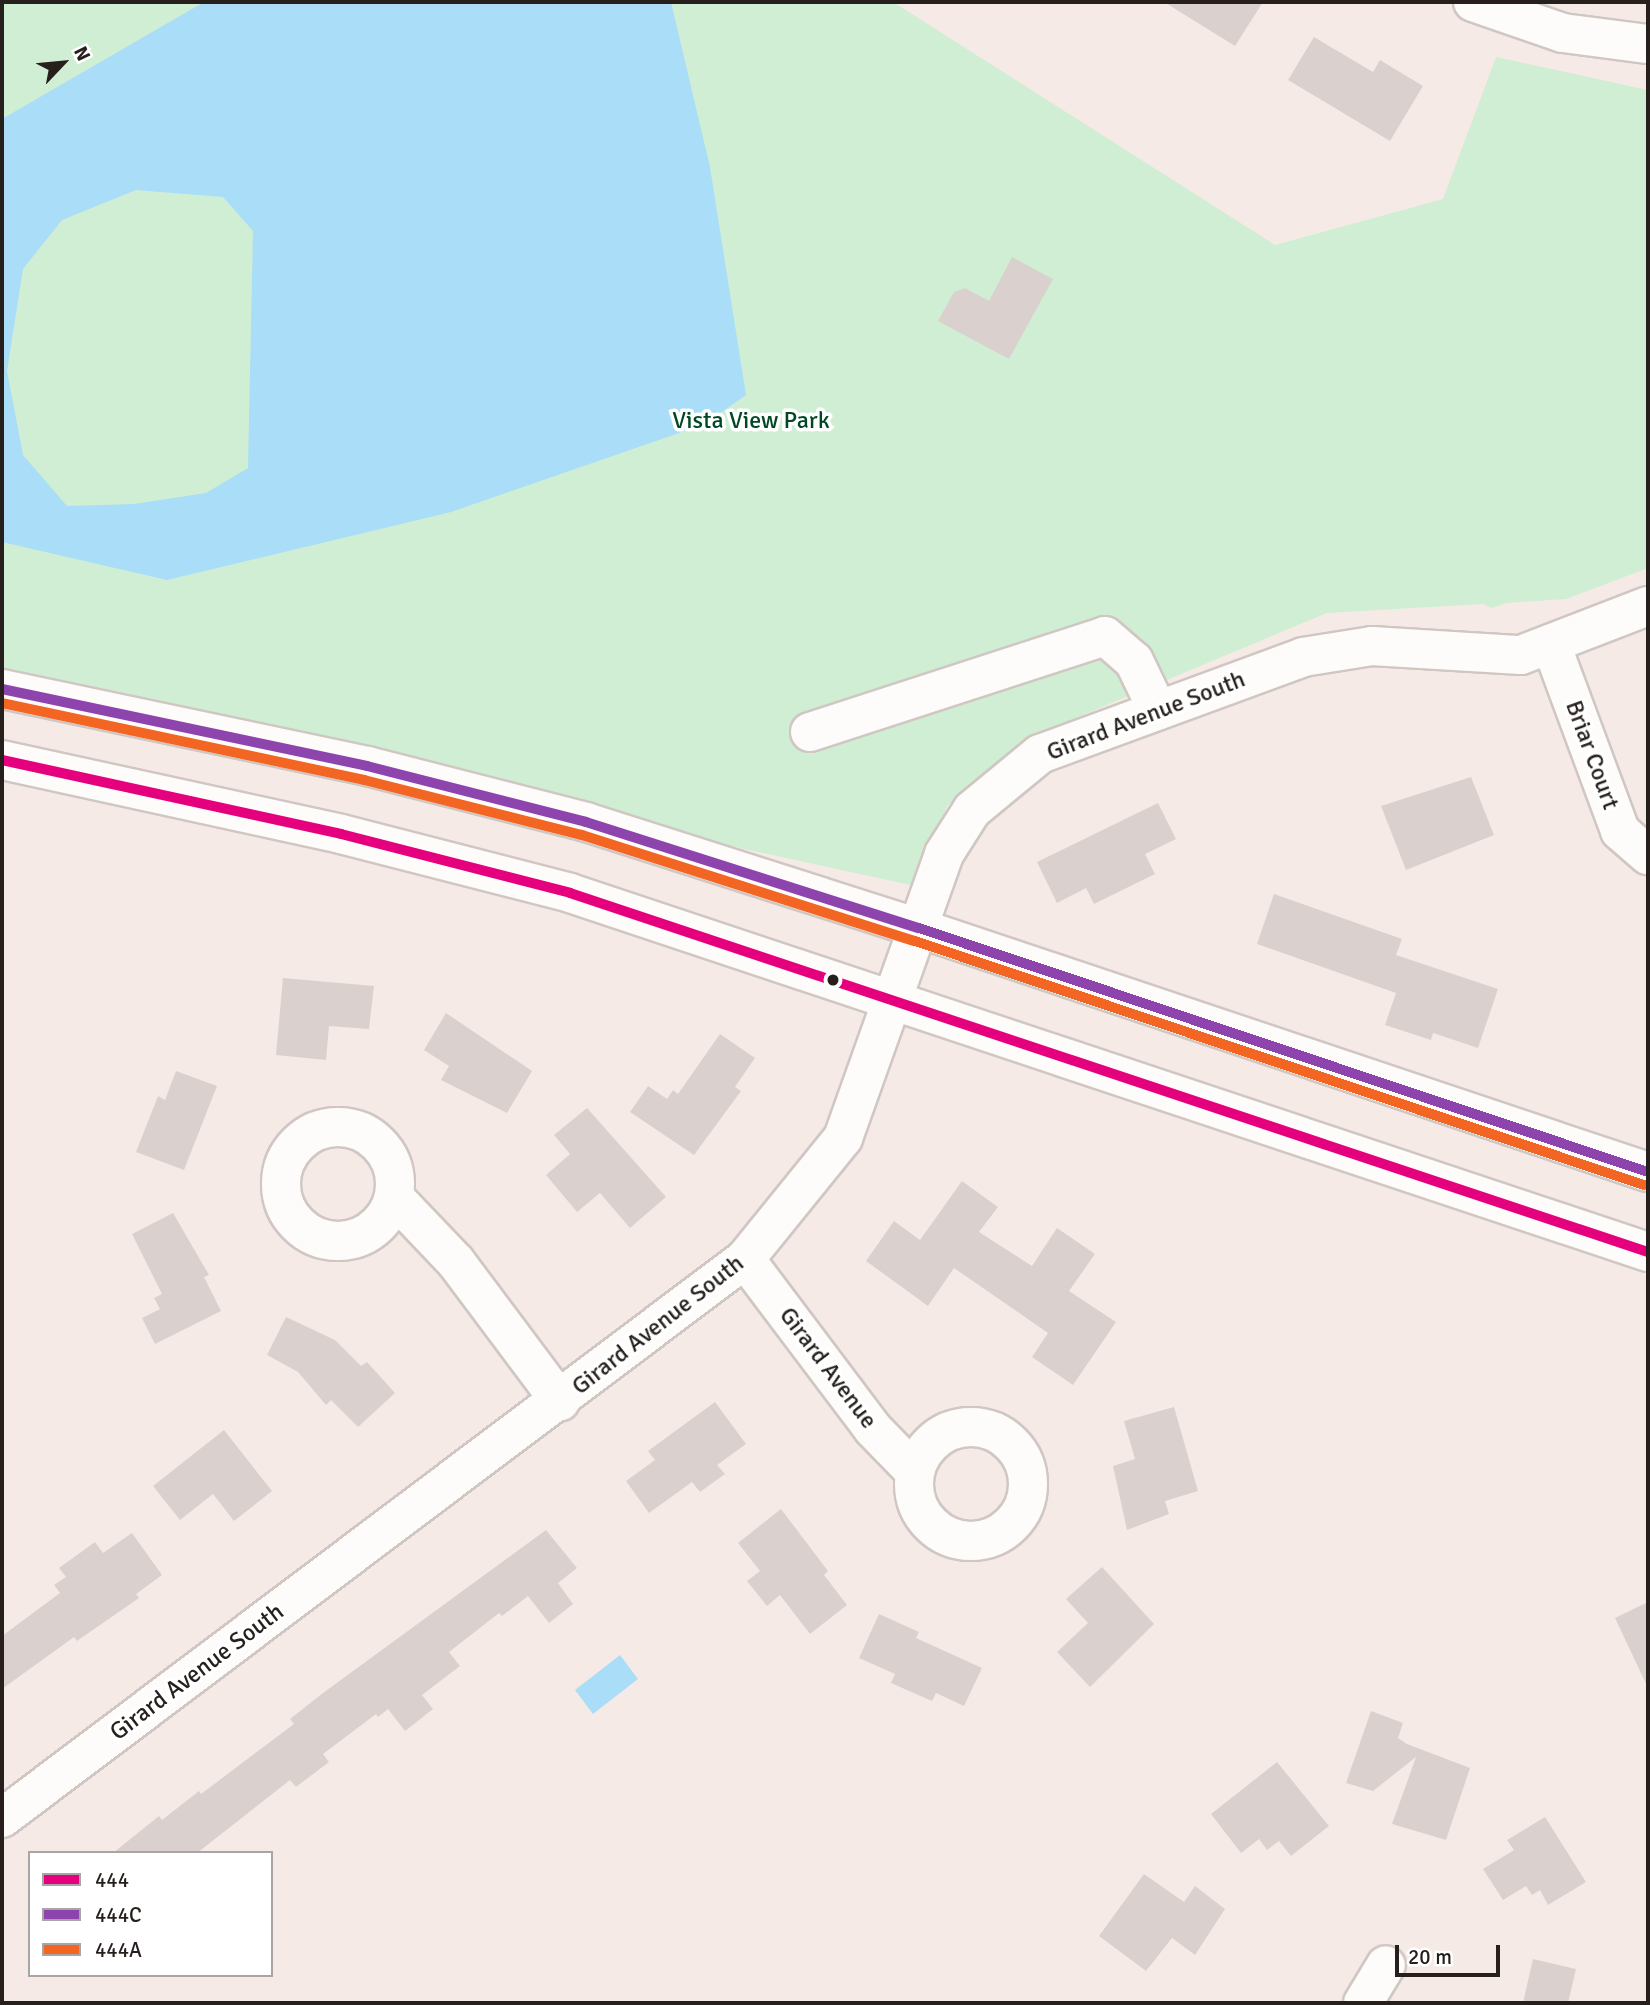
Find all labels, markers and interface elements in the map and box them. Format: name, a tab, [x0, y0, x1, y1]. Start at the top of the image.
north arrow	[28, 28, 98, 98]
text: N	[68, 43, 96, 65]
park label: Vista View Park	[672, 407, 830, 435]
street label: Girard Avenue South	[1043, 665, 1249, 767]
street label: Briar Court	[1559, 697, 1625, 813]
unlabelled marker	[826, 973, 840, 987]
street label: Girard Avenue South	[566, 1249, 750, 1401]
street label: Girard Avenue	[773, 1302, 883, 1434]
street label: Girard Avenue South	[104, 1597, 290, 1747]
legend	[28, 1851, 273, 1977]
text: 444	[95, 1867, 129, 1893]
text: 444C	[95, 1902, 142, 1928]
scale bar	[1398, 1932, 1503, 1976]
text: 444A	[95, 1937, 142, 1963]
text: 20 m	[1408, 1944, 1452, 1970]

